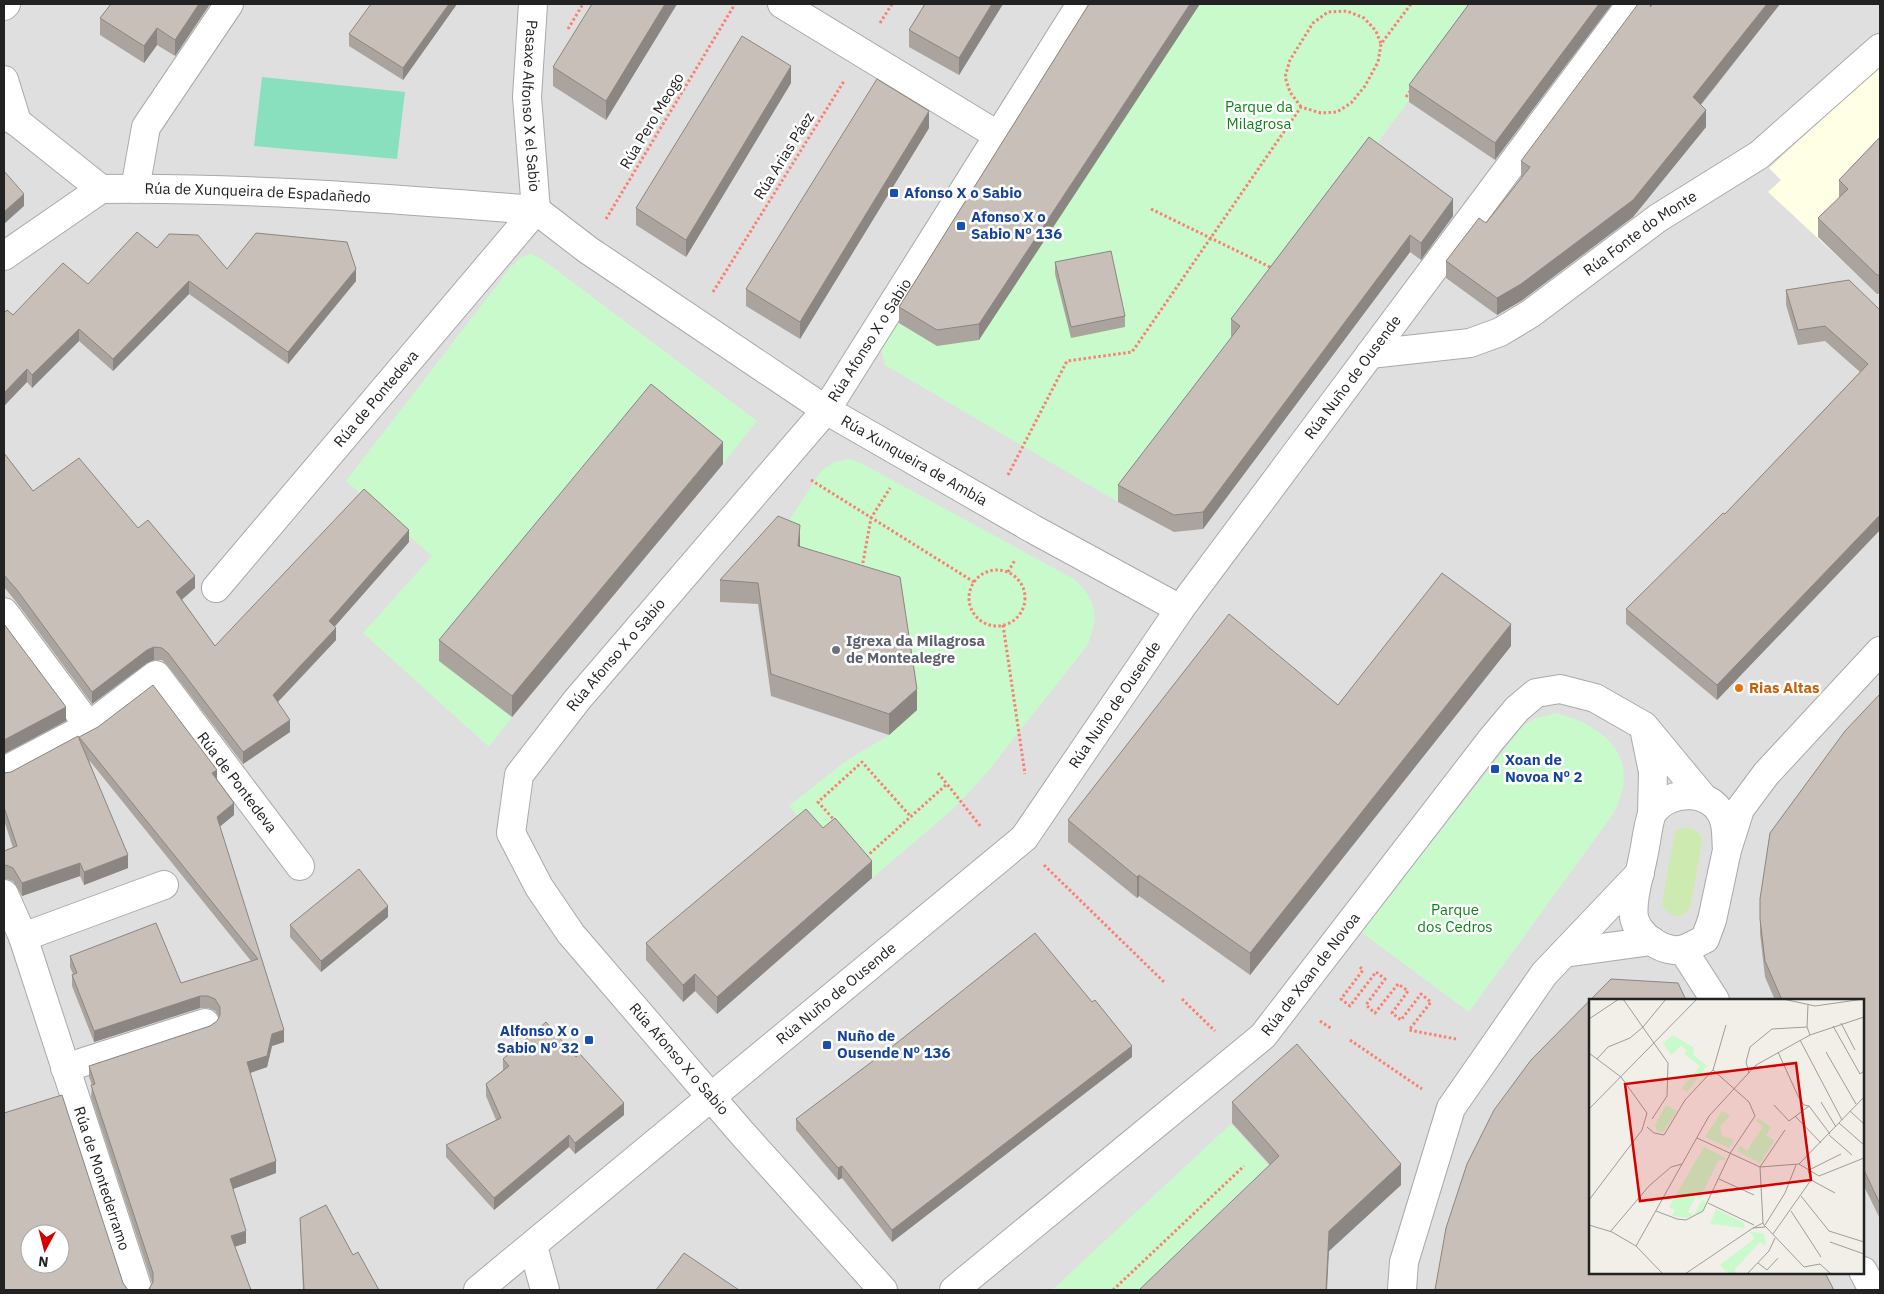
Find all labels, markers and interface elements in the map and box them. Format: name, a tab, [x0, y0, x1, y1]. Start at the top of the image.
street label: Pasaxe Alfonso X el Sabio	[518, 19, 545, 192]
street label: Rúa Pero Meogo	[615, 69, 688, 172]
park label: Parque da Milagrosa	[1225, 97, 1293, 133]
street label: Rúa Arias Páez	[749, 108, 818, 203]
street label: Rúa de Xunqueira de Espadañedo	[144, 179, 371, 207]
place label: Afonso X o Sabio	[904, 183, 1022, 202]
street label: Rúa Fonte do Monte	[1579, 186, 1700, 280]
marker: Afonso X o Sabio	[888, 187, 900, 199]
place label: Afonso X o Sabio Nº 136	[971, 207, 1062, 243]
marker: Afonso X o Sabio Nº 136	[955, 220, 967, 232]
street label: Rúa Afonso X o Sabio	[823, 275, 915, 405]
street label: Rúa Nuño de Ousende	[1300, 311, 1405, 443]
street label: Rúa de Pontedeva	[329, 346, 422, 451]
street label: Rúa Xunqueira de Ambía	[838, 411, 991, 510]
street label: Rúa Afonso X o Sabio	[562, 594, 669, 715]
place label: Igrexa da Milagrosa de Montealegre	[846, 631, 986, 667]
street label: Rúa Nuño de Ousende	[1064, 637, 1164, 772]
marker: Igrexa da Milagrosa de Montealegre	[830, 644, 842, 656]
place label: Rias Altas	[1749, 678, 1820, 697]
marker: Rias Altas	[1733, 682, 1745, 694]
street label: Rúa de Pontedeva	[193, 728, 282, 836]
place label: Xoan de Novoa Nº 2	[1505, 750, 1583, 786]
marker: Xoan de Novoa Nº 2	[1489, 763, 1501, 775]
park label: Parque dos Cedros	[1417, 900, 1493, 936]
street label: Rúa de Xoan de Novoa	[1257, 908, 1364, 1039]
street label: Rúa Nuño de Ousende	[772, 938, 900, 1048]
street label: Rúa Afonso X o Sabio	[625, 999, 733, 1119]
inset map	[1589, 999, 1864, 1274]
place label: Alfonso X o Sabio Nº 32	[497, 1021, 579, 1057]
place label: Nuño de Ousende Nº 136	[837, 1026, 951, 1062]
marker: Alfonso X o Sabio Nº 32	[583, 1034, 595, 1046]
marker: Nuño de Ousende Nº 136	[821, 1039, 833, 1051]
street label: Rúa de Montederramo	[70, 1104, 134, 1253]
north arrow	[20, 1224, 70, 1274]
text: N	[37, 1252, 50, 1271]

